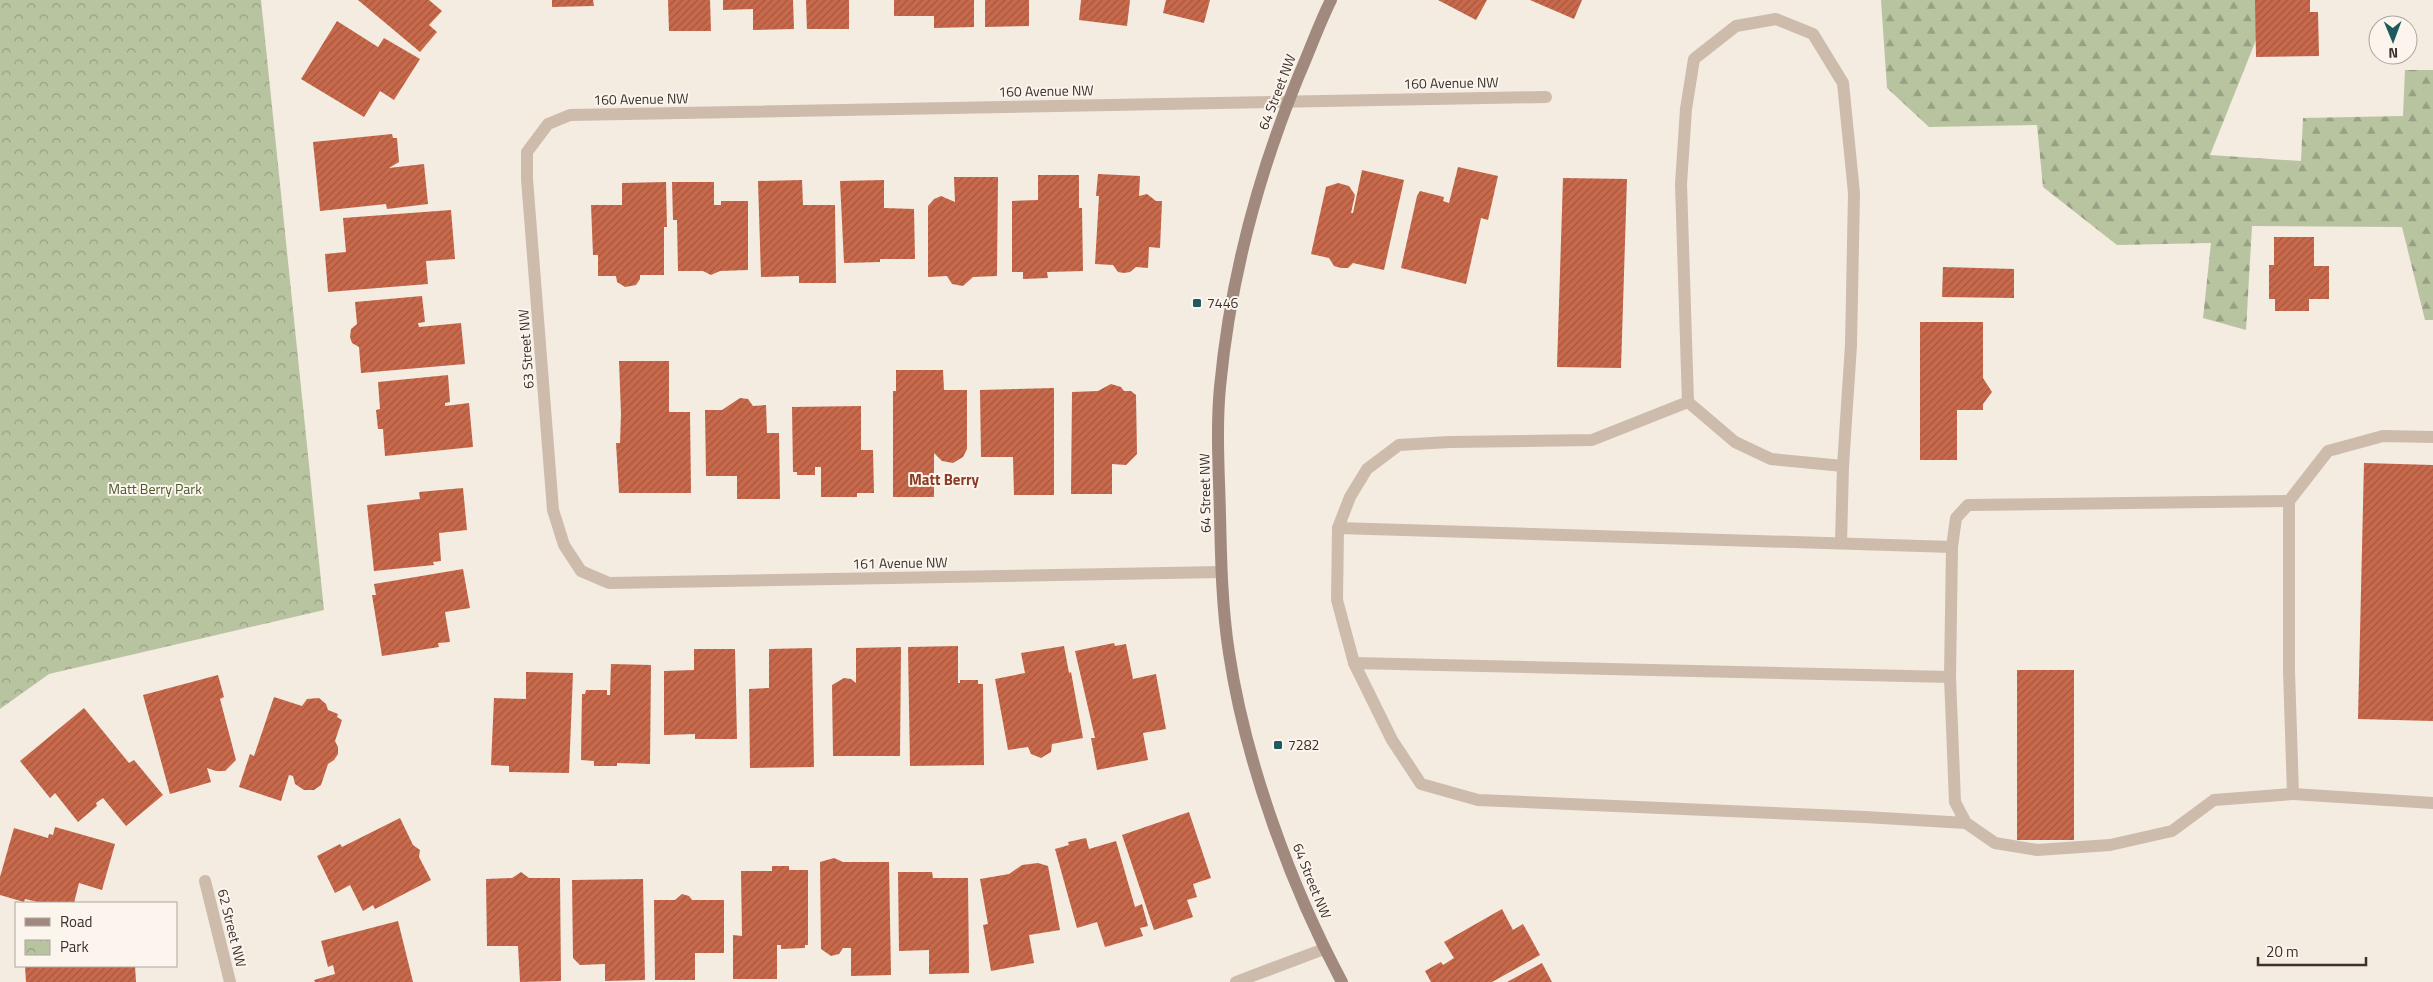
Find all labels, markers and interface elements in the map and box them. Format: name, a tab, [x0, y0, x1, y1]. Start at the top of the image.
north arrow	[2368, 15, 2418, 65]
text: N	[2388, 43, 2398, 64]
street label: 64 Street NW	[1252, 51, 1301, 133]
street label: 160 Avenue NW	[1403, 71, 1499, 94]
street label: 160 Avenue NW	[998, 79, 1094, 102]
street label: 160 Avenue NW	[593, 87, 689, 110]
place label: 7446	[1207, 292, 1239, 313]
marker: 7446	[1191, 297, 1203, 309]
street label: 63 Street NW	[512, 308, 539, 390]
street label: 64 Street NW	[1193, 453, 1216, 533]
district label: Matt Berry	[909, 468, 980, 491]
park label: Matt Berry Park	[108, 478, 202, 499]
street label: 161 Avenue NW	[852, 551, 948, 574]
place label: 7282	[1288, 734, 1319, 755]
marker: 7282	[1272, 739, 1284, 751]
street label: 64 Street NW	[1288, 840, 1337, 922]
street label: 62 Street NW	[213, 887, 252, 969]
legend	[15, 902, 178, 967]
text: Road	[60, 910, 92, 933]
scale bar	[2258, 934, 2366, 966]
text: Park	[60, 935, 89, 958]
text: 20 m	[2266, 940, 2299, 963]

